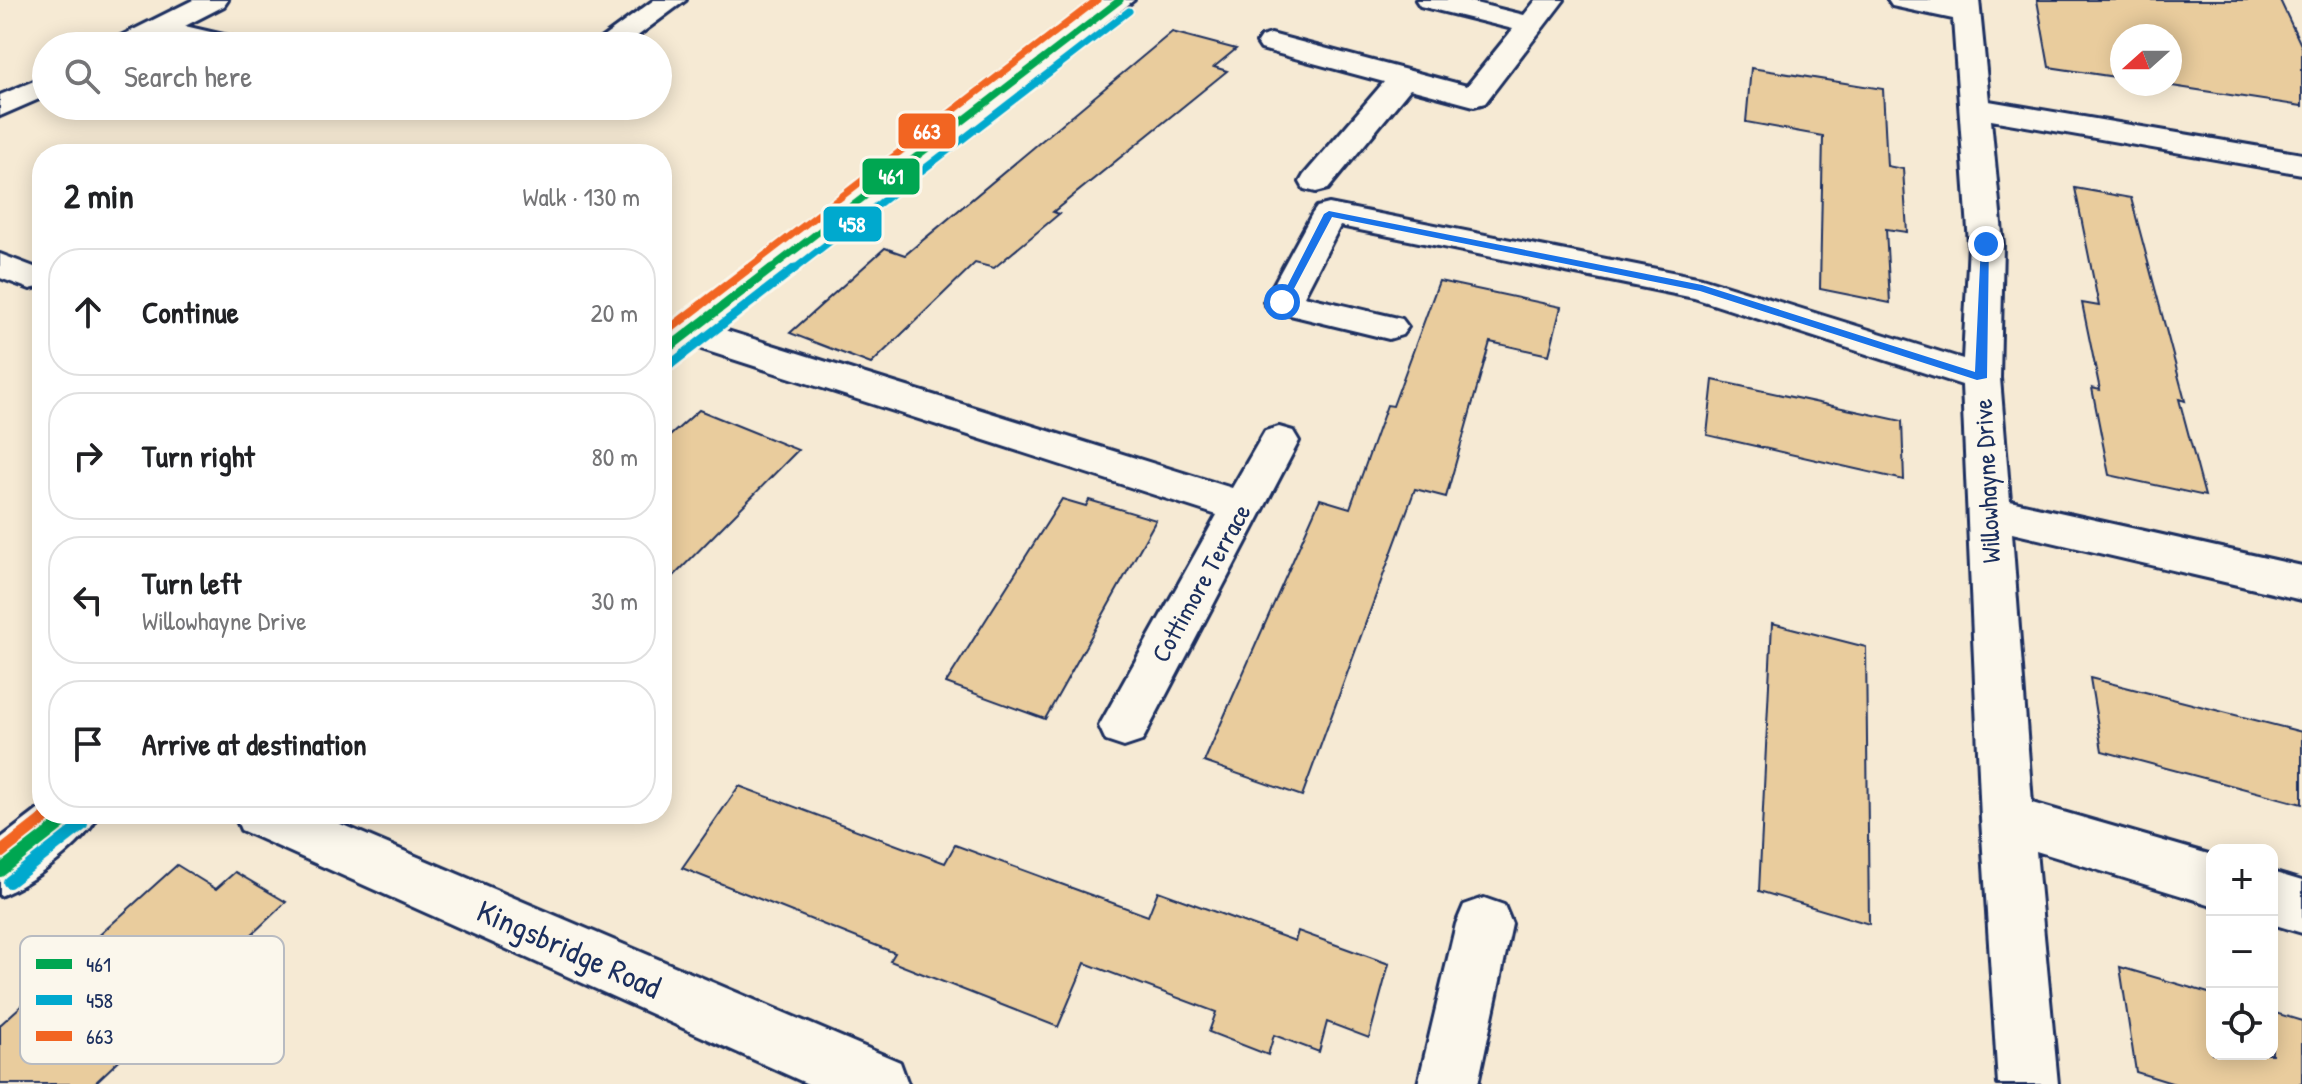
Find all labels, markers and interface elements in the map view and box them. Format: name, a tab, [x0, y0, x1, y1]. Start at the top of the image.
north arrow	[2110, 24, 2182, 96]
search box	[32, 32, 672, 120]
icon: search	[60, 54, 104, 98]
text: Search here	[124, 56, 252, 96]
line badge: 663	[897, 112, 957, 150]
text: 663	[913, 116, 941, 146]
line badge: 461	[861, 157, 921, 196]
text: 461	[878, 161, 904, 191]
text: 2 min	[64, 173, 134, 219]
text: Walk · 130 m	[523, 179, 640, 214]
line badge: 458	[822, 205, 883, 243]
text: 458	[838, 209, 866, 239]
route end	[1968, 226, 2004, 262]
route start	[1264, 284, 1300, 320]
icon: ahead	[66, 290, 110, 334]
text: Continue	[142, 292, 239, 332]
text: 20 m	[591, 295, 638, 330]
street label: Willowhayne Drive	[1965, 398, 2008, 564]
icon: right	[66, 434, 110, 478]
text: Turn right	[142, 436, 255, 476]
text: 80 m	[591, 439, 638, 474]
street label: Cottimore Terrace	[1143, 497, 1259, 668]
text: Turn left	[142, 563, 241, 603]
icon: left	[66, 578, 110, 622]
text: 30 m	[591, 583, 638, 618]
text: Willowhayne Drive	[142, 603, 307, 638]
icon: arrive	[66, 722, 110, 766]
text: Arrive at destination	[142, 724, 367, 764]
map controls	[2206, 844, 2278, 1060]
button: +	[2206, 844, 2278, 916]
street label: Kingsbridge Road	[471, 889, 668, 1008]
button: −	[2206, 916, 2278, 988]
legend	[20, 936, 284, 1064]
text: 461	[86, 949, 111, 979]
text: 458	[86, 985, 113, 1015]
button: locate	[2206, 988, 2278, 1060]
text: 663	[86, 1021, 114, 1051]

